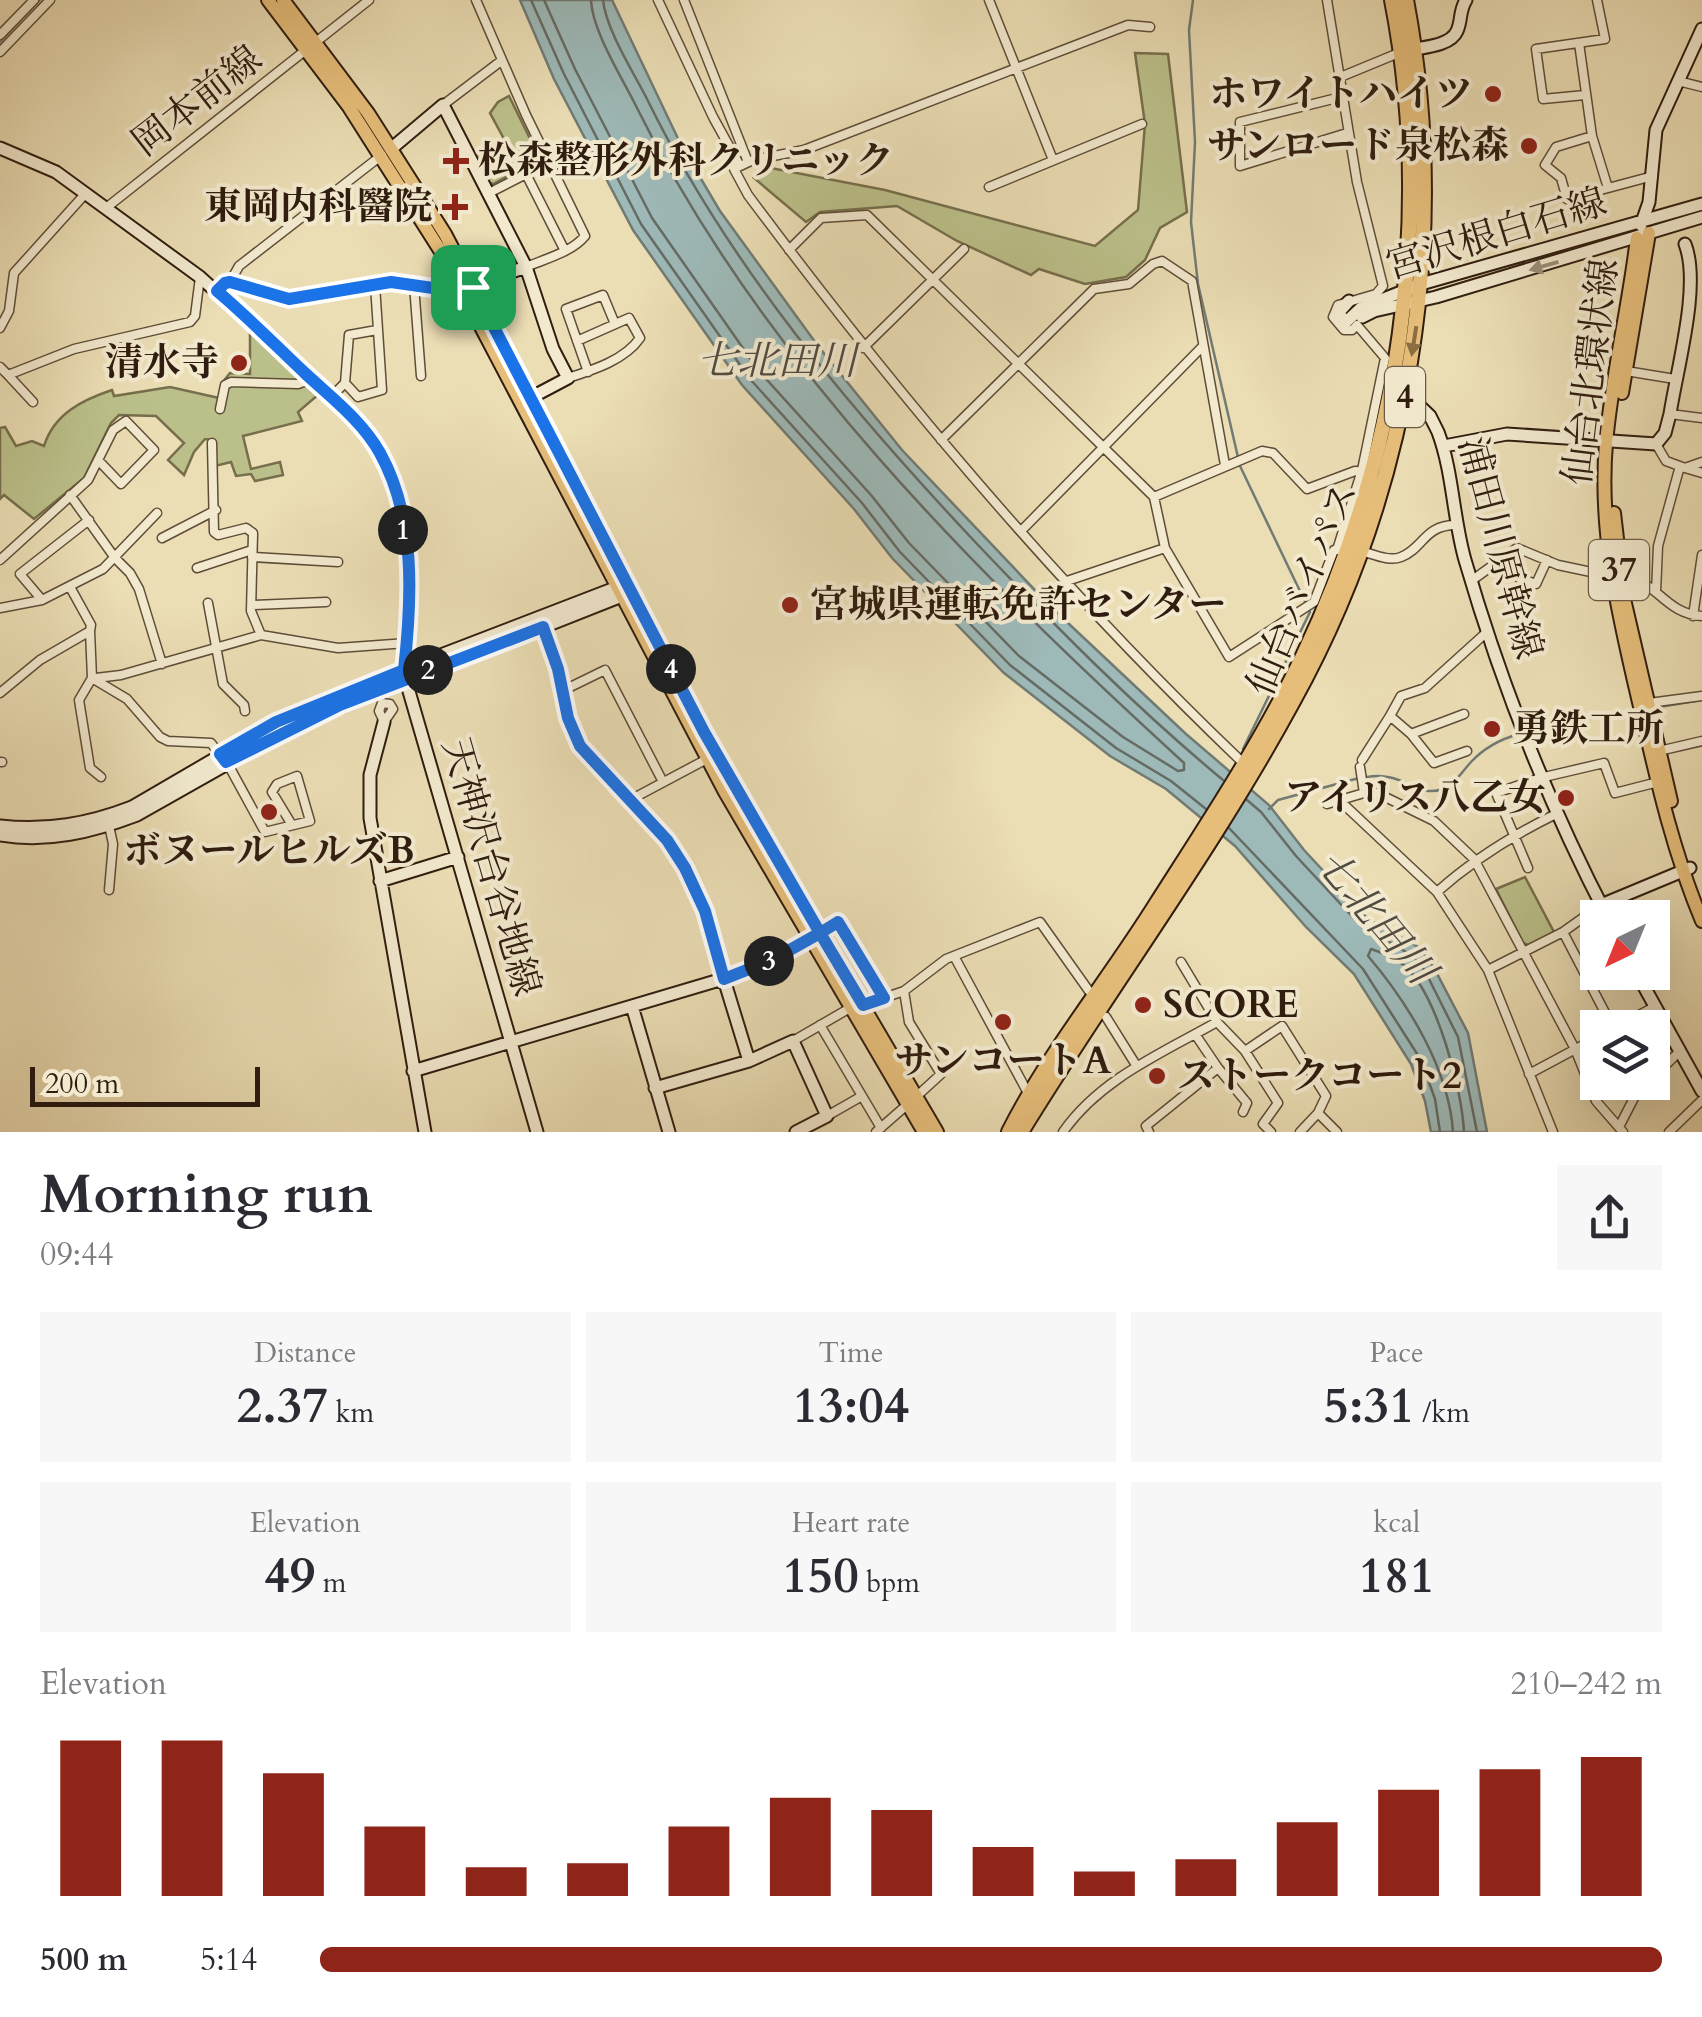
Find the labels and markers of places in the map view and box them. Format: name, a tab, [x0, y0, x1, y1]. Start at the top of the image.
place label: ホワイトハイツ	[1209, 68, 1473, 120]
marker: ホワイトハイツ	[1482, 83, 1504, 105]
place label: サンロード泉松森	[1207, 120, 1509, 172]
place label: 松森整形外科クリニック	[478, 135, 894, 187]
marker: サンロード泉松森	[1518, 135, 1540, 157]
marker: 松森整形外科クリニック	[443, 148, 469, 174]
place label: 東岡内科醫院	[204, 181, 432, 233]
marker: 東岡内科醫院	[442, 194, 468, 220]
pin	[431, 245, 516, 330]
place label: 清水寺	[105, 337, 219, 389]
marker: 清水寺	[228, 352, 250, 374]
pin: 1	[378, 505, 428, 555]
place label: 宮城県運転免許センター	[810, 579, 1226, 631]
marker: 宮城県運転免許センター	[779, 594, 801, 616]
pin: 4	[646, 644, 696, 694]
pin: 2	[403, 645, 453, 695]
place label: 勇鉄工所	[1512, 703, 1664, 755]
marker: 勇鉄工所	[1481, 718, 1503, 740]
place label: アイリス八乙女	[1284, 772, 1546, 824]
marker: アイリス八乙女	[1555, 787, 1577, 809]
marker: ボヌールヒルズB	[258, 801, 280, 823]
place label: ボヌールヒルズB	[123, 825, 415, 877]
pin: 3	[744, 936, 794, 986]
place label: SCORE	[1163, 979, 1299, 1031]
marker: SCORE	[1132, 994, 1154, 1016]
marker: サンコートA	[992, 1011, 1014, 1033]
place label: サンコートA	[895, 1035, 1112, 1087]
place label: ストークコート2	[1177, 1050, 1462, 1102]
marker: ストークコート2	[1146, 1065, 1168, 1087]

